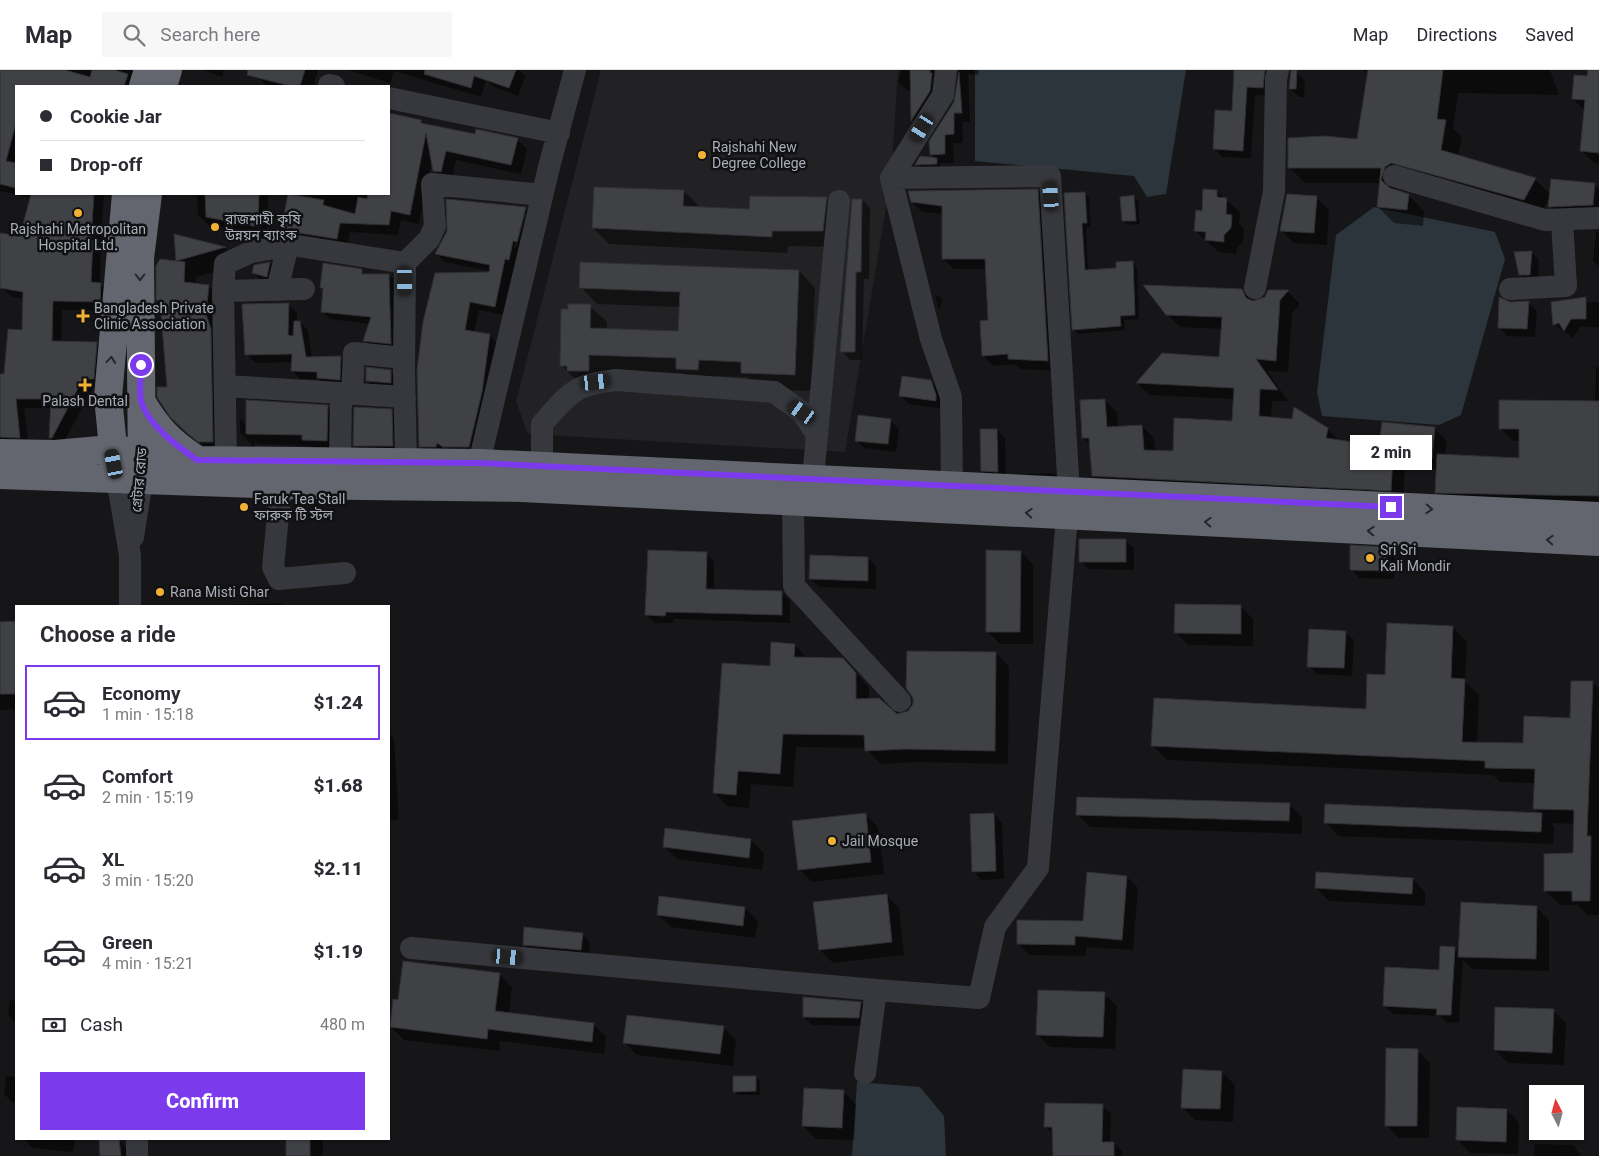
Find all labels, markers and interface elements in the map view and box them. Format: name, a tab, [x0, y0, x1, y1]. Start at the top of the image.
search box	[102, 12, 452, 57]
text: Map	[25, 21, 72, 49]
icon: search	[120, 21, 148, 49]
text: Search here	[160, 23, 260, 46]
text: Map	[1353, 24, 1388, 45]
text: Directions	[1416, 24, 1497, 45]
text: Saved	[1525, 24, 1574, 45]
text: Cookie Jar	[70, 105, 162, 128]
car	[907, 111, 936, 145]
place label: Rajshahi New Degree College	[712, 139, 806, 171]
marker: Rajshahi New Degree College	[696, 149, 708, 161]
text: Drop-off	[70, 153, 142, 176]
car	[1042, 181, 1059, 211]
marker: Rajshahi Metropolitan Hospital Ltd.	[72, 207, 84, 219]
place label: রাজশাহী কৃষি উন্নয়ন ব্যাংক	[224, 211, 301, 243]
place label: Rajshahi Metropolitan Hospital Ltd.	[10, 221, 146, 253]
marker: রাজশাহী কৃষি উন্নয়ন ব্যাংক	[209, 221, 221, 233]
car	[397, 266, 412, 296]
one-way arrow	[135, 274, 145, 281]
place label: Bangladesh Private Clinic Association	[94, 300, 214, 332]
marker: Bangladesh Private Clinic Association	[76, 309, 90, 323]
route start	[130, 354, 152, 376]
one-way arrow	[105, 356, 116, 364]
car	[580, 373, 611, 391]
marker: Palash Dental	[79, 379, 91, 391]
place label: Palash Dental	[42, 393, 128, 409]
car	[785, 397, 818, 427]
callout: 2 min	[1350, 434, 1432, 470]
text: 2 min	[1371, 443, 1411, 462]
street label: গ্রেটার রোড	[128, 446, 150, 513]
car	[103, 448, 124, 480]
place label: Faruk Tea Stall ফারুক টি স্টল	[253, 491, 345, 523]
route end	[1380, 496, 1402, 518]
marker: Faruk Tea Stall ফারুক টি স্টল	[238, 501, 250, 513]
one-way arrow	[1425, 503, 1433, 514]
one-way arrow	[1024, 507, 1032, 518]
one-way arrow	[1204, 517, 1212, 528]
one-way arrow	[1366, 526, 1374, 537]
one-way arrow	[1546, 535, 1554, 545]
place label: Sri Sri Kali Mondir	[1380, 542, 1451, 574]
marker: Sri Sri Kali Mondir	[1364, 552, 1376, 564]
place label: Rana Misti Ghar	[170, 584, 269, 600]
marker: Rana Misti Ghar	[154, 586, 166, 598]
text: Choose a ride	[40, 622, 176, 647]
icon: car	[42, 680, 87, 725]
text: Economy	[102, 682, 181, 705]
text: $1.24	[314, 691, 363, 714]
text: 1 min · 15:18	[102, 705, 194, 724]
icon: car	[42, 763, 87, 808]
text: Comfort	[102, 765, 173, 788]
text: $1.68	[314, 774, 363, 797]
text: 2 min · 15:19	[102, 788, 194, 807]
place label: Jail Mosque	[842, 833, 918, 849]
marker: Jail Mosque	[826, 835, 838, 847]
icon: car	[42, 846, 87, 891]
text: XL	[102, 848, 124, 871]
text: $2.11	[314, 857, 363, 880]
text: 3 min · 15:20	[102, 871, 194, 890]
icon: car	[42, 929, 87, 974]
text: Green	[102, 931, 153, 954]
text: $1.19	[314, 940, 363, 963]
car	[492, 948, 523, 966]
text: 4 min · 15:21	[102, 954, 194, 973]
icon: cash	[40, 1011, 68, 1039]
text: Cash	[80, 1013, 123, 1036]
text: 480 m	[320, 1015, 365, 1034]
button: Confirm	[40, 1072, 365, 1130]
north arrow	[1529, 1085, 1584, 1140]
map controls	[1529, 1085, 1584, 1140]

